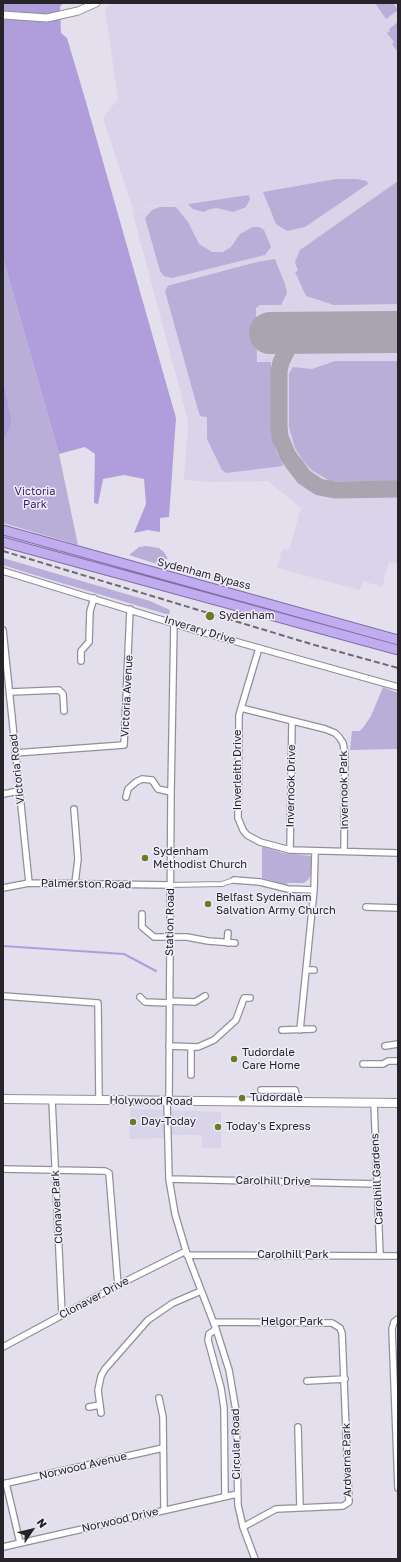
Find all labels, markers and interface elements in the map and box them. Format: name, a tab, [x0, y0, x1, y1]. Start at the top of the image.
park label: Victoria Park	[15, 485, 55, 511]
street label: Sydenham Bypass	[156, 555, 252, 593]
place label: Sydenham	[219, 609, 274, 623]
marker: Sydenham	[204, 610, 216, 622]
street label: Inverary Drive	[163, 613, 237, 647]
street label: Victoria Avenue	[118, 655, 136, 737]
street label: Inverleith Drive	[231, 730, 245, 810]
street label: Victoria Road	[7, 733, 27, 805]
street label: Invernook Drive	[284, 744, 298, 828]
street label: Invernook Park	[337, 750, 351, 830]
place label: Sydenham Methodist Church	[153, 845, 247, 871]
marker: Sydenham Methodist Church	[140, 853, 150, 863]
street label: Palmerston Road	[41, 877, 131, 891]
street label: Station Road	[163, 888, 177, 956]
place label: Belfast Sydenham Salvation Army Church	[216, 891, 336, 917]
marker: Belfast Sydenham Salvation Army Church	[203, 899, 213, 909]
place label: Tudordale Care Home	[242, 1046, 300, 1072]
marker: Tudordale Care Home	[229, 1054, 239, 1064]
place label: Tudordale	[250, 1091, 303, 1105]
marker: Tudordale	[237, 1093, 247, 1103]
street label: Holywood Road	[109, 1094, 193, 1108]
place label: Day-Today	[141, 1115, 196, 1129]
marker: Day-Today	[128, 1117, 138, 1127]
place label: Today's Express	[226, 1120, 311, 1134]
marker: Today's Express	[213, 1122, 223, 1132]
street label: Carolhill Gardens	[368, 1133, 386, 1225]
street label: Clonaver Park	[48, 1170, 66, 1244]
street label: Carolhill Drive	[236, 1174, 310, 1188]
street label: Carolhill Park	[257, 1248, 329, 1262]
street label: Clonaver Drive	[57, 1274, 131, 1322]
street label: Helgor Park	[261, 1315, 323, 1329]
street label: Circular Road	[229, 1408, 243, 1480]
street label: Ardvarna Park	[340, 1423, 354, 1497]
street label: Norwood Avenue	[38, 1449, 128, 1483]
street label: Norwood Drive	[80, 1505, 160, 1535]
north arrow	[12, 1510, 52, 1550]
text: N	[35, 1516, 50, 1530]

